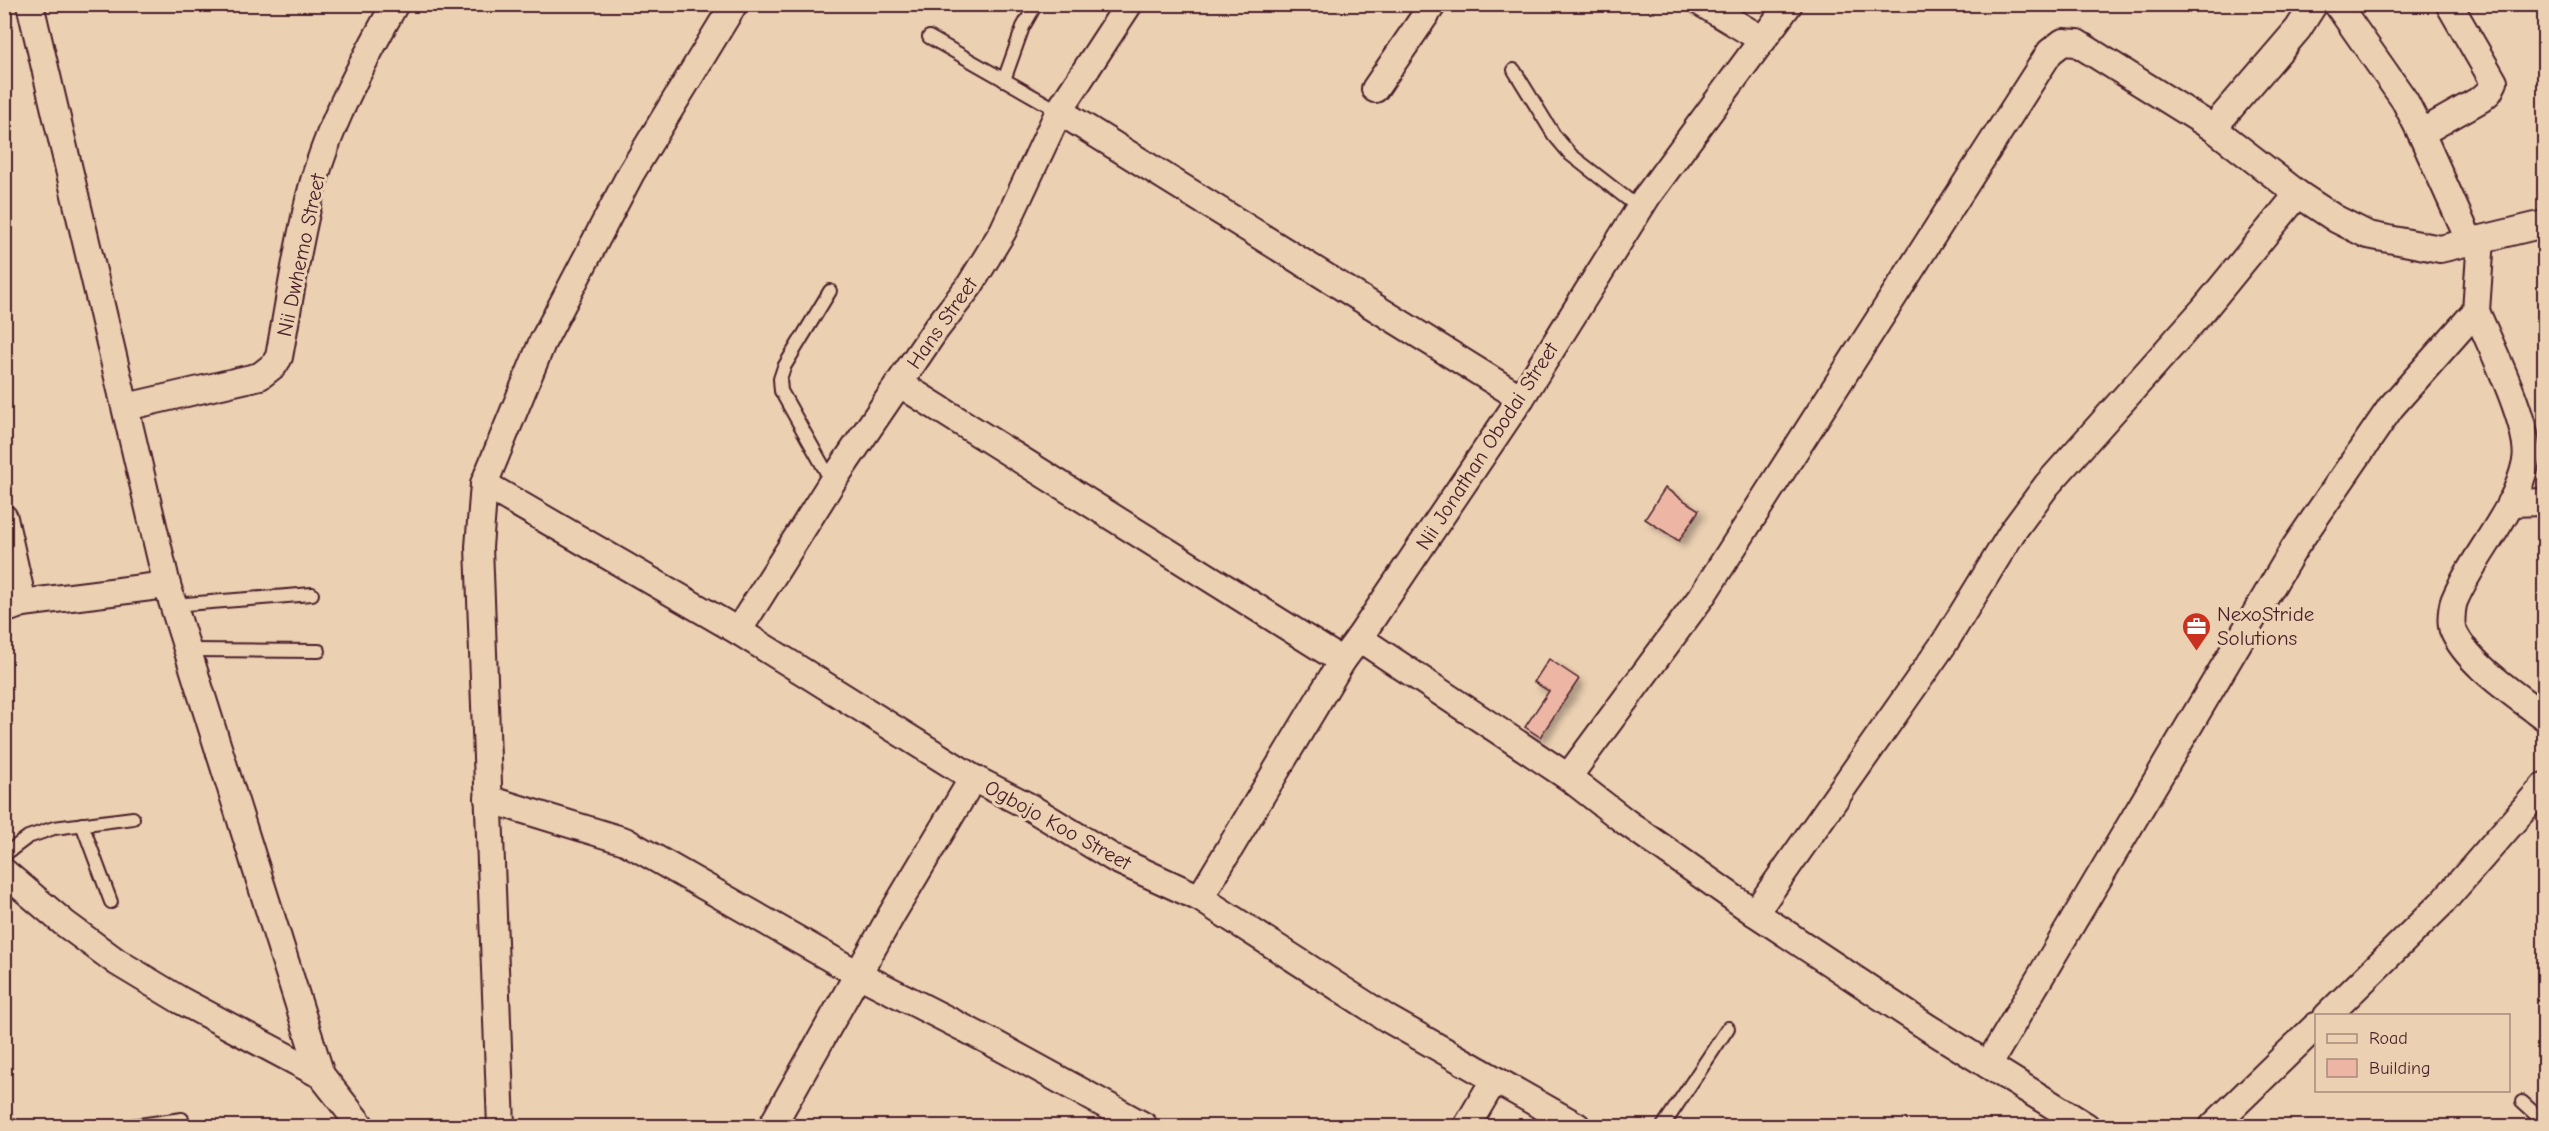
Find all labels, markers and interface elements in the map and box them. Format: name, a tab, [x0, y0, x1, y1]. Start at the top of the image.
street label: Nii Dwhemo Street	[272, 170, 330, 339]
street label: Hans Street	[902, 272, 983, 373]
street label: Nii Jonathan Obodai Street	[1411, 337, 1564, 554]
place label: NexoStride Solutions	[2217, 602, 2314, 650]
office icon: NexoStride Solutions	[2180, 610, 2212, 652]
street label: Ogbojo Koo Street	[981, 775, 1136, 876]
legend	[2315, 1014, 2510, 1092]
text: Road	[2369, 1028, 2408, 1049]
text: Building	[2369, 1058, 2431, 1079]

